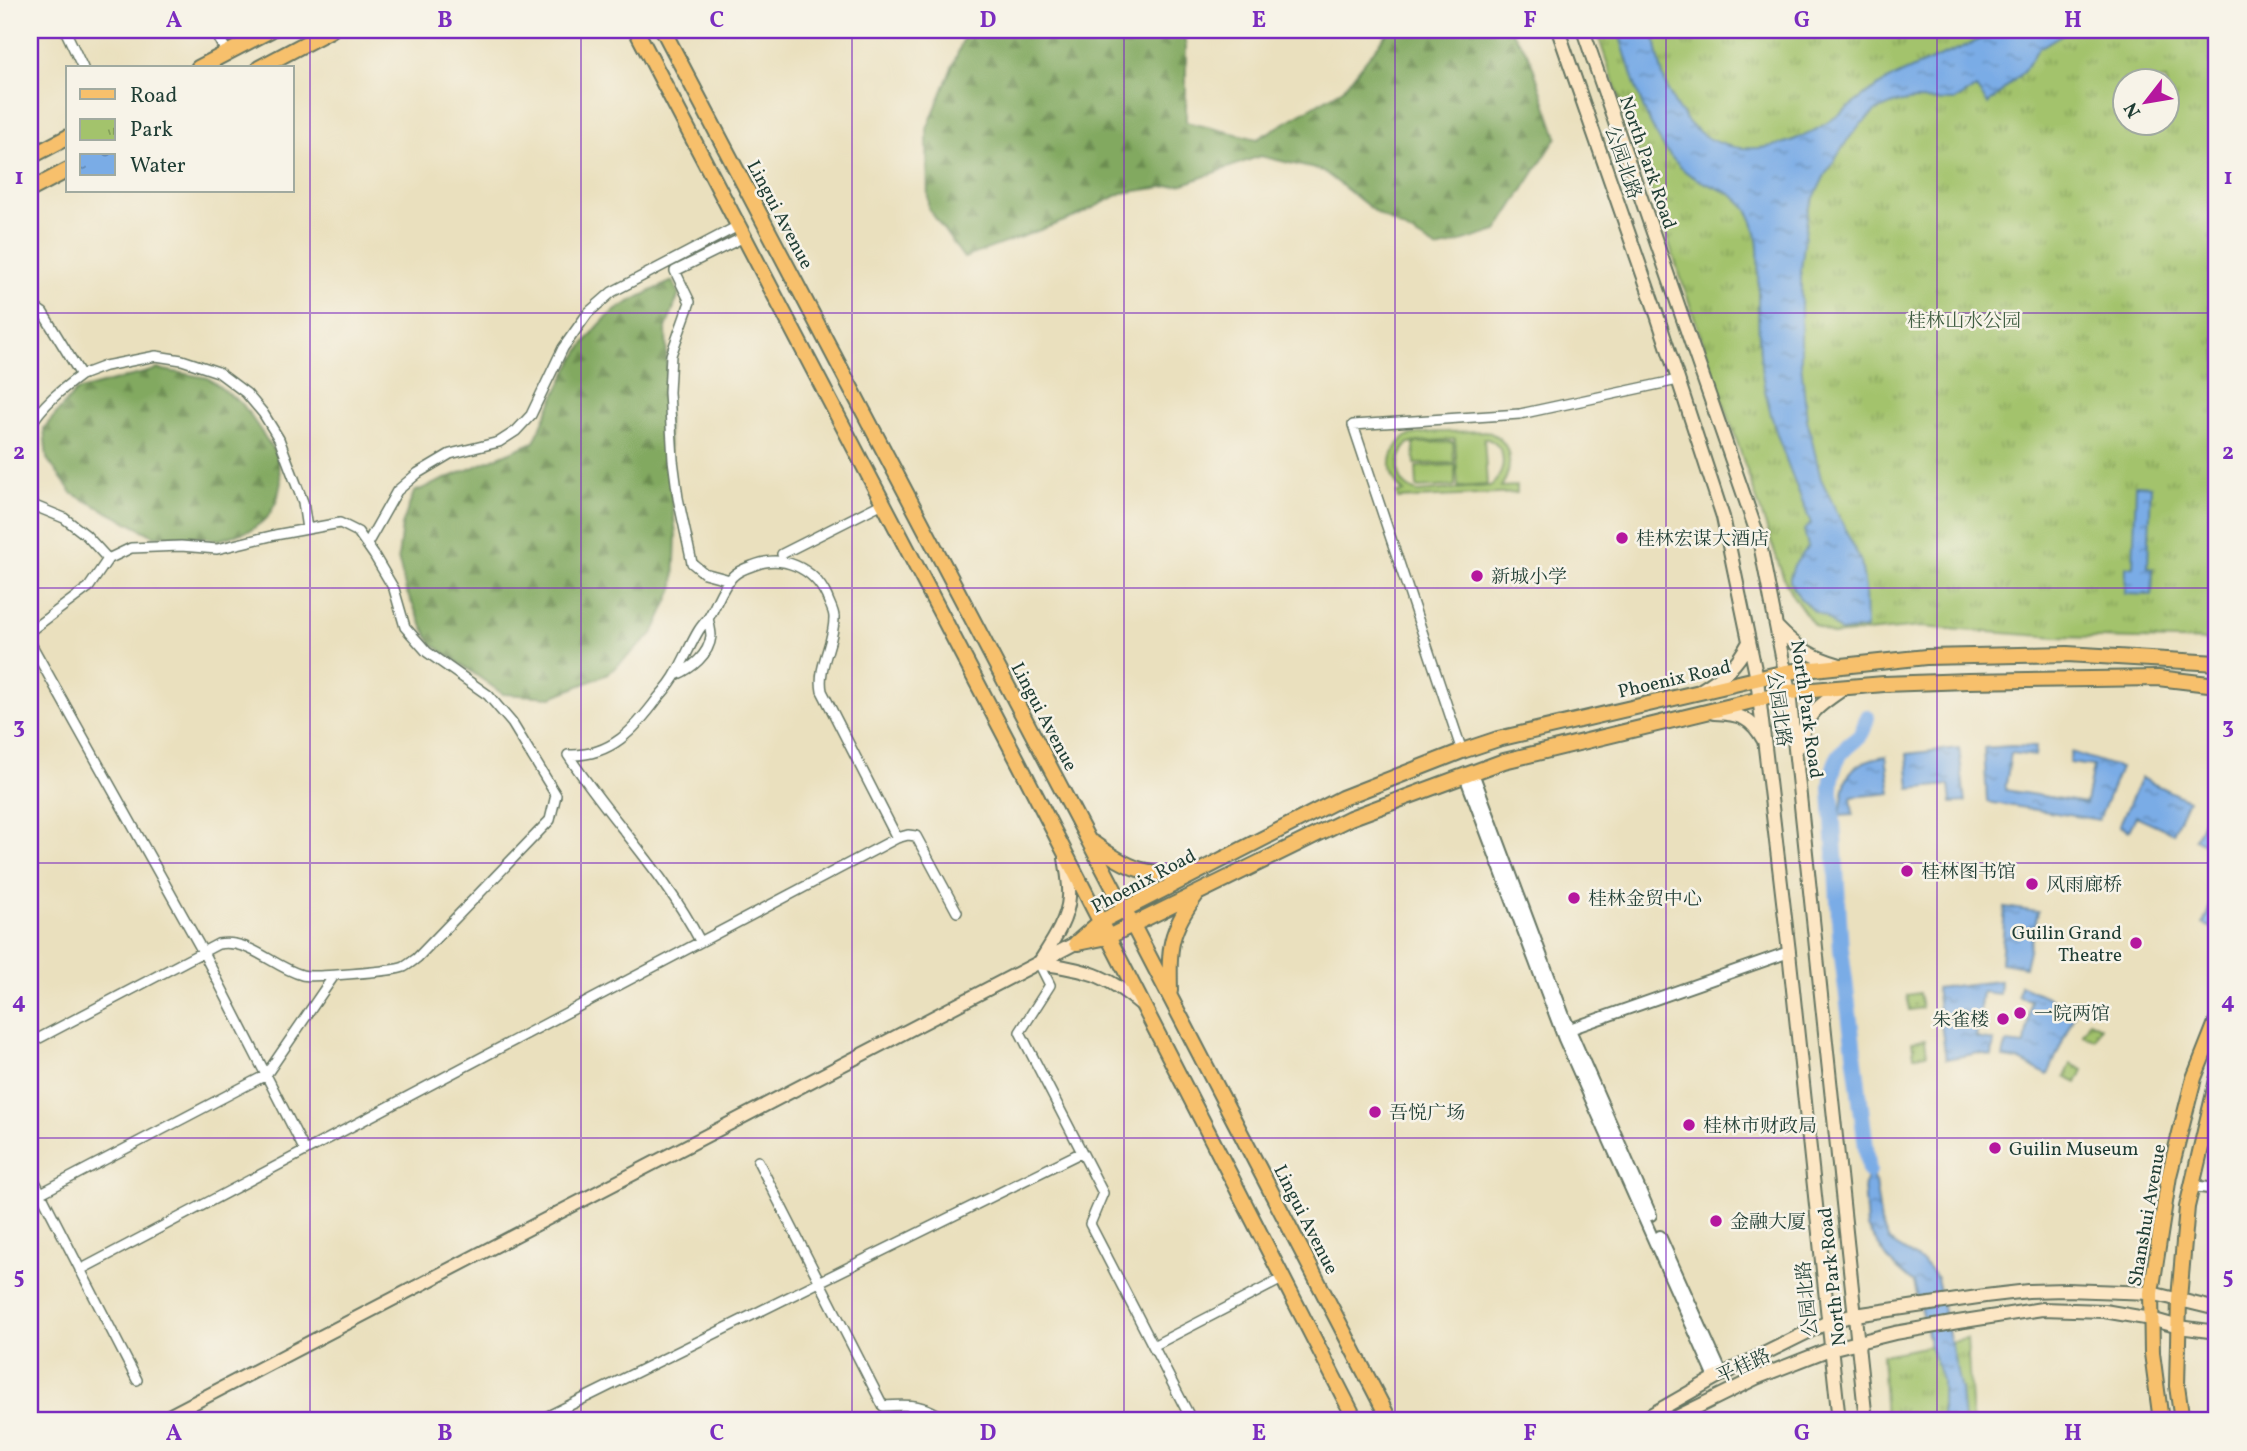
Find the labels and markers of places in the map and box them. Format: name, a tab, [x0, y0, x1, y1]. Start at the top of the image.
place label: 桂林宏谋大酒店	[1636, 527, 1769, 553]
marker: 桂林宏谋大酒店	[1614, 530, 1630, 546]
place label: 新城小学	[1491, 565, 1567, 591]
marker: 新城小学	[1469, 568, 1485, 584]
place label: 桂林图书馆	[1921, 860, 2016, 886]
marker: 桂林图书馆	[1899, 863, 1915, 879]
place label: 风雨廊桥	[2046, 873, 2122, 899]
marker: 风雨廊桥	[2024, 876, 2040, 892]
place label: 桂林金贸中心	[1588, 887, 1702, 913]
marker: 桂林金贸中心	[1566, 890, 1582, 906]
place label: Guilin Grand Theatre	[2012, 921, 2122, 969]
marker: Guilin Grand Theatre	[2128, 935, 2144, 951]
place label: 一院两馆	[2034, 1002, 2110, 1028]
marker: 一院两馆	[2012, 1005, 2028, 1021]
place label: 朱雀楼	[1932, 1008, 1989, 1034]
marker: 朱雀楼	[1995, 1011, 2011, 1027]
place label: 吾悦广场	[1389, 1101, 1465, 1127]
marker: 吾悦广场	[1367, 1104, 1383, 1120]
place label: 桂林市财政局	[1703, 1114, 1817, 1140]
marker: 桂林市财政局	[1681, 1117, 1697, 1133]
place label: Guilin Museum	[2009, 1137, 2139, 1163]
marker: Guilin Museum	[1987, 1140, 2003, 1156]
place label: 金融大厦	[1730, 1210, 1806, 1236]
marker: 金融大厦	[1708, 1213, 1724, 1229]

